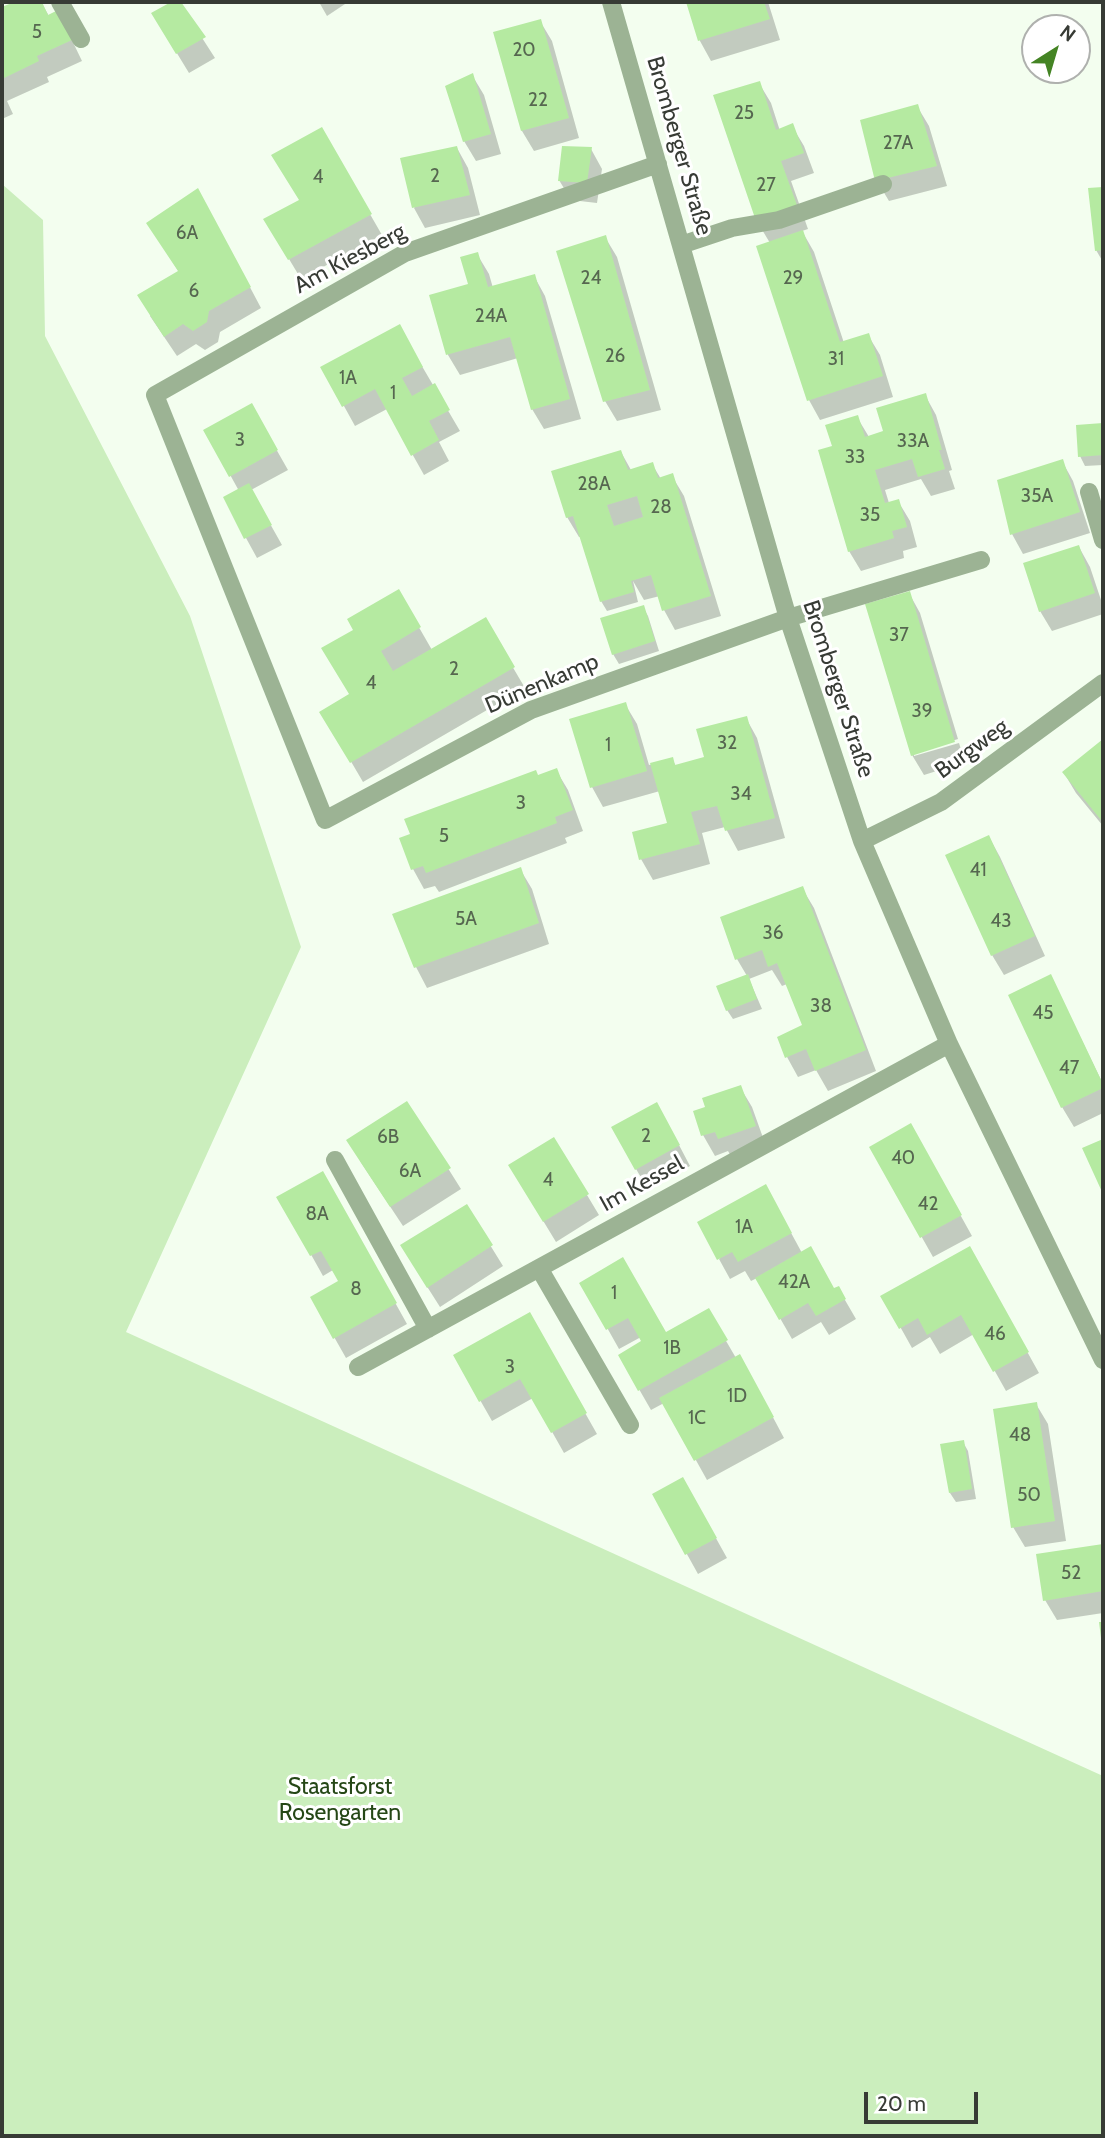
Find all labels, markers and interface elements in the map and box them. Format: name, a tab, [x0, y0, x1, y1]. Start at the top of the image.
north arrow	[1021, 14, 1091, 84]
text: N	[1055, 20, 1080, 47]
house number: 5	[32, 21, 42, 43]
house number: 20	[512, 39, 536, 61]
street label: Bromberger Straße	[640, 53, 718, 239]
house number: 22	[528, 89, 548, 111]
house number: 25	[734, 102, 754, 124]
house number: 27A	[883, 132, 913, 154]
house number: 2	[430, 165, 440, 187]
house number: 4	[313, 166, 323, 188]
house number: 27	[756, 174, 776, 196]
street label: Am Kiesberg	[289, 218, 411, 300]
house number: 6A	[176, 222, 198, 244]
house number: 24	[581, 267, 601, 289]
house number: 29	[783, 267, 803, 289]
house number: 6	[189, 280, 199, 302]
house number: 24A	[475, 305, 507, 327]
house number: 26	[605, 345, 625, 367]
house number: 31	[828, 348, 844, 370]
house number: 1A	[339, 367, 357, 389]
house number: 1	[390, 382, 396, 404]
house number: 3	[235, 429, 245, 451]
house number: 33A	[897, 430, 929, 452]
house number: 33	[845, 446, 865, 468]
house number: 28A	[577, 473, 611, 495]
house number: 35A	[1021, 485, 1053, 507]
house number: 28	[650, 496, 672, 518]
house number: 35	[860, 504, 880, 526]
street label: Bromberger Straße	[796, 597, 880, 781]
house number: 37	[889, 624, 909, 646]
street label: Dünenkamp	[481, 648, 603, 720]
house number: 2	[449, 658, 459, 680]
house number: 4	[366, 672, 376, 694]
house number: 39	[911, 700, 933, 722]
street label: Burgweg	[930, 713, 1014, 785]
house number: 32	[717, 732, 737, 754]
house number: 1	[605, 734, 611, 756]
house number: 34	[730, 783, 752, 805]
house number: 3	[516, 792, 526, 814]
house number: 5	[439, 825, 449, 847]
house number: 41	[969, 859, 987, 881]
house number: 5A	[455, 908, 477, 930]
house number: 43	[990, 910, 1012, 932]
house number: 36	[762, 922, 784, 944]
house number: 38	[810, 995, 832, 1017]
house number: 45	[1032, 1002, 1054, 1024]
house number: 47	[1059, 1057, 1079, 1079]
house number: 2	[641, 1125, 651, 1147]
house number: 6B	[377, 1126, 399, 1148]
house number: 40	[891, 1147, 915, 1169]
street label: Im Kessel	[595, 1150, 689, 1218]
house number: 6A	[399, 1160, 421, 1182]
house number: 4	[543, 1169, 553, 1191]
house number: 42	[918, 1193, 938, 1215]
house number: 8A	[305, 1203, 329, 1225]
house number: 1A	[735, 1216, 753, 1238]
house number: 42A	[778, 1271, 810, 1293]
house number: 8	[350, 1278, 362, 1300]
house number: 1	[611, 1282, 617, 1304]
house number: 46	[984, 1323, 1006, 1345]
house number: 1B	[663, 1337, 681, 1359]
house number: 3	[505, 1356, 515, 1378]
house number: 1D	[727, 1385, 747, 1407]
house number: 1C	[688, 1407, 706, 1429]
house number: 48	[1009, 1424, 1031, 1446]
house number: 50	[1017, 1484, 1041, 1506]
house number: 52	[1061, 1562, 1081, 1584]
park label: Staatsforst Rosengarten	[279, 1773, 401, 1827]
scale bar	[867, 2078, 981, 2122]
text: 20 m	[877, 2091, 926, 2116]

